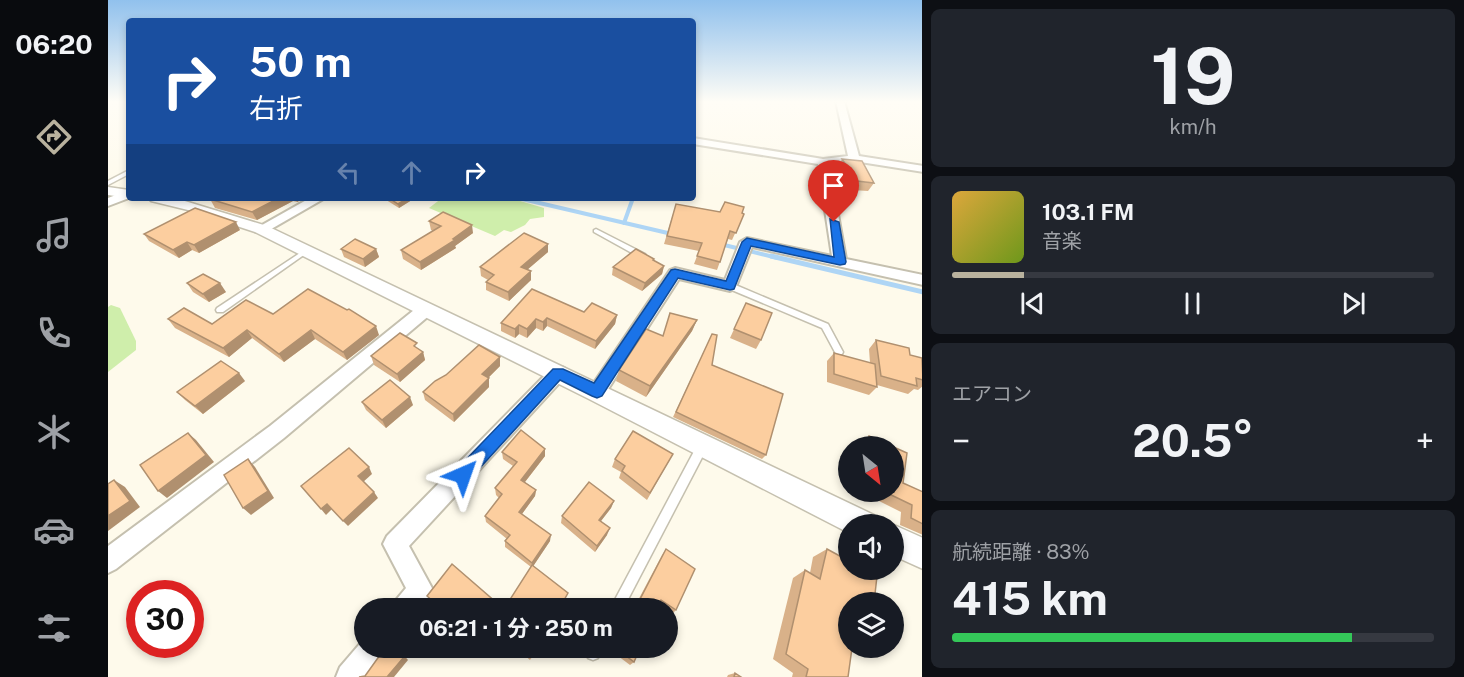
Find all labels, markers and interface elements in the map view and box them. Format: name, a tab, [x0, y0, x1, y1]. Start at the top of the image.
text: 06:20	[15, 28, 93, 60]
text: 19	[1151, 30, 1235, 122]
text: 50 m	[249, 37, 352, 86]
icon: right	[150, 42, 228, 120]
text: 右折	[249, 92, 303, 124]
text: km/h	[1169, 115, 1217, 139]
icon: directions	[33, 116, 75, 158]
icon: left	[332, 156, 365, 189]
icon: ahead	[395, 156, 428, 189]
icon: right	[458, 156, 491, 189]
pin	[808, 160, 859, 222]
icon: arrive	[817, 169, 850, 202]
text: 103.1 FM	[1042, 199, 1134, 225]
icon: music	[33, 214, 75, 256]
text: 音楽	[1042, 229, 1082, 253]
icon: previous	[1016, 287, 1049, 320]
icon: pause	[1176, 287, 1209, 320]
icon: next	[1337, 287, 1370, 320]
icon: phone	[33, 312, 75, 354]
text: エアコン	[952, 382, 1032, 406]
icon: climate	[33, 411, 75, 453]
text: 20.5°	[1132, 414, 1254, 467]
text: −	[952, 422, 970, 460]
text: +	[1416, 422, 1434, 460]
north arrow	[838, 436, 904, 502]
map controls	[838, 436, 904, 658]
position arrow	[431, 443, 495, 507]
icon: car	[33, 509, 75, 551]
button: sound	[838, 514, 904, 580]
text: 航続距離 · 83%	[952, 540, 1090, 564]
text: 415 km	[952, 572, 1108, 625]
speed limit sign: 30	[126, 580, 204, 658]
button: layers	[838, 592, 904, 658]
icon: filters	[33, 607, 75, 649]
text: 06:21 · 1 分 · 250 m	[419, 615, 613, 641]

